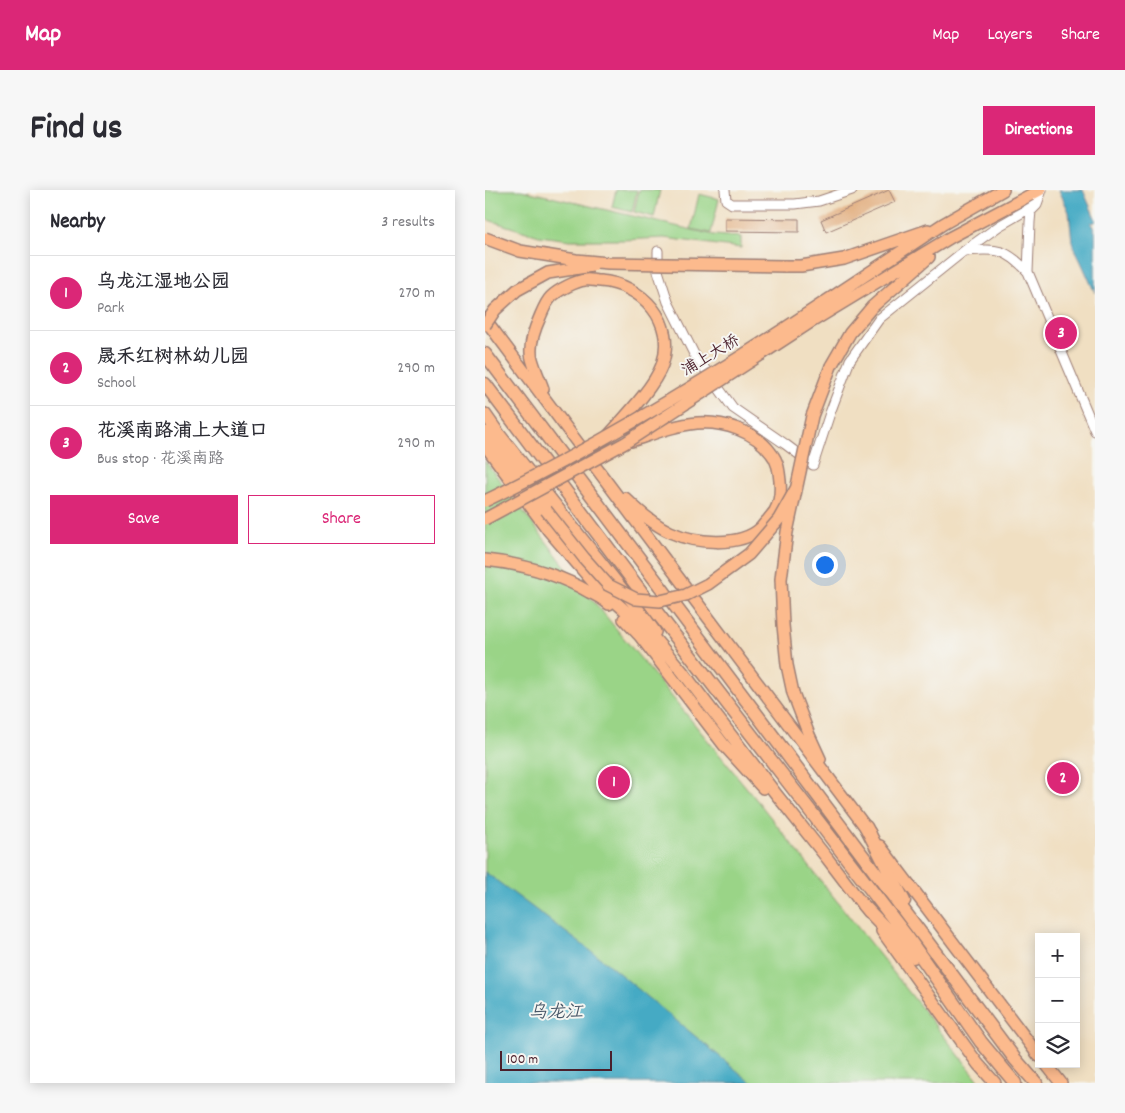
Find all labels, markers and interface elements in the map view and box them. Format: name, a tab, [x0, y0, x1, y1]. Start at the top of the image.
text: Map	[25, 18, 61, 52]
text: Map	[932, 23, 959, 48]
text: Layers	[987, 23, 1033, 48]
text: Share	[1061, 23, 1100, 48]
text: Find us	[30, 105, 122, 155]
button: Directions	[983, 106, 1095, 155]
text: Nearby	[50, 208, 105, 238]
text: 3 results	[381, 211, 435, 234]
text: 乌龙江湿地公园	[97, 270, 230, 297]
text: 1	[64, 282, 68, 305]
text: 270 m	[399, 282, 435, 305]
text: Park	[97, 297, 124, 320]
pin: 3	[1045, 314, 1077, 352]
street label: 浦上大桥	[678, 330, 744, 382]
text: 晟禾红树林幼儿园	[97, 345, 249, 372]
text: 2	[63, 357, 70, 380]
text: 290 m	[397, 357, 435, 380]
text: School	[97, 372, 136, 395]
text: 花溪南路浦上大道口	[97, 419, 268, 446]
text: 3	[62, 432, 70, 455]
text: 290 m	[397, 432, 435, 455]
text: Bus stop · 花溪南路	[97, 448, 224, 471]
button: Save	[50, 495, 238, 544]
button: Share	[248, 495, 435, 544]
your location	[812, 552, 838, 578]
pin: 2	[1047, 759, 1079, 797]
pin: 1	[598, 763, 630, 801]
map controls	[1035, 933, 1080, 1068]
button: +	[1035, 933, 1080, 978]
button: −	[1035, 978, 1080, 1023]
water label: 乌龙江	[529, 1001, 584, 1026]
button: layers	[1035, 1023, 1080, 1068]
scale bar	[500, 1048, 613, 1071]
text: 100 m	[507, 1050, 538, 1070]

